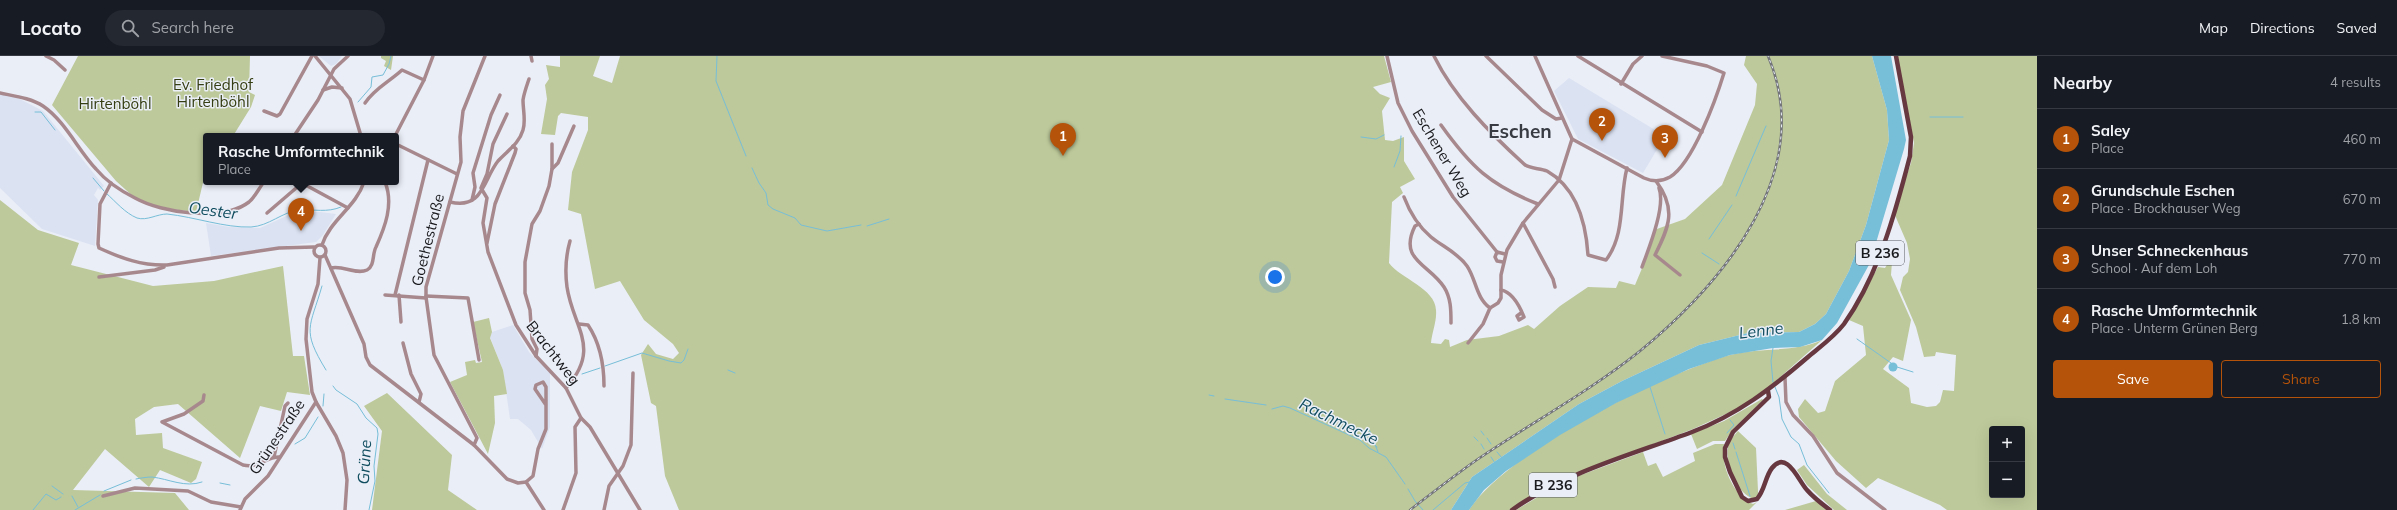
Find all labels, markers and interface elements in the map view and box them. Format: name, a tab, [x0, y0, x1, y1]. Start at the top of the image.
search box	[105, 10, 385, 46]
text: Locato	[20, 16, 81, 40]
icon: search	[119, 17, 141, 39]
text: Search here	[151, 18, 234, 37]
text: Map	[2199, 19, 2228, 37]
text: Directions	[2250, 19, 2315, 37]
text: Saved	[2337, 19, 2377, 37]
text: Nearby	[2053, 72, 2112, 93]
text: 4 results	[2330, 74, 2381, 90]
park label: Ev. Friedhof Hirtenböhl	[173, 75, 254, 111]
park label: Hirtenböhl	[79, 94, 151, 113]
street label: Eschener Weg	[1409, 105, 1476, 200]
pin: 2	[1589, 108, 1615, 141]
district label: Eschen	[1488, 119, 1552, 143]
text: Saley	[2091, 121, 2130, 140]
pin: 1	[1050, 123, 1076, 156]
pin: 3	[1652, 125, 1678, 158]
text: 1	[2062, 131, 2070, 147]
text: 460 m	[2343, 131, 2381, 147]
popup	[203, 133, 399, 185]
text: Place	[2091, 140, 2124, 156]
text: Rasche Umformtechnik	[218, 142, 384, 161]
text: Place	[218, 161, 251, 177]
text: Grundschule Eschen	[2091, 181, 2235, 200]
text: 2	[2062, 191, 2070, 207]
text: 670 m	[2343, 191, 2381, 207]
street label: Goethestraße	[407, 192, 448, 288]
water label: Oester	[187, 197, 240, 223]
pin: 4	[288, 198, 314, 231]
text: Place · Brockhauser Weg	[2091, 200, 2241, 216]
road number: B 236	[1856, 241, 1904, 265]
text: Unser Schneckenhaus	[2091, 241, 2248, 260]
text: 3	[2062, 251, 2070, 267]
text: 770 m	[2343, 251, 2381, 267]
text: School · Auf dem Loh	[2091, 260, 2217, 276]
your location	[1265, 267, 1285, 287]
text: Rasche Umformtechnik	[2091, 301, 2257, 320]
text: 4	[2062, 311, 2070, 327]
text: 1.8 km	[2341, 311, 2381, 327]
street label: Brachtweg	[522, 317, 584, 389]
water label: Lenne	[1738, 317, 1785, 343]
text: Place · Unterm Grünen Berg	[2091, 320, 2258, 336]
button: Save	[2053, 360, 2213, 398]
button: Share	[2221, 360, 2381, 398]
water label: Rachmecke	[1296, 393, 1382, 449]
street label: Grünestraße	[244, 395, 309, 478]
map controls	[1989, 426, 2025, 498]
button: +	[1989, 426, 2025, 462]
water label: Grüne	[353, 439, 375, 485]
button: −	[1989, 462, 2025, 498]
road number: B 236	[1529, 473, 1577, 497]

